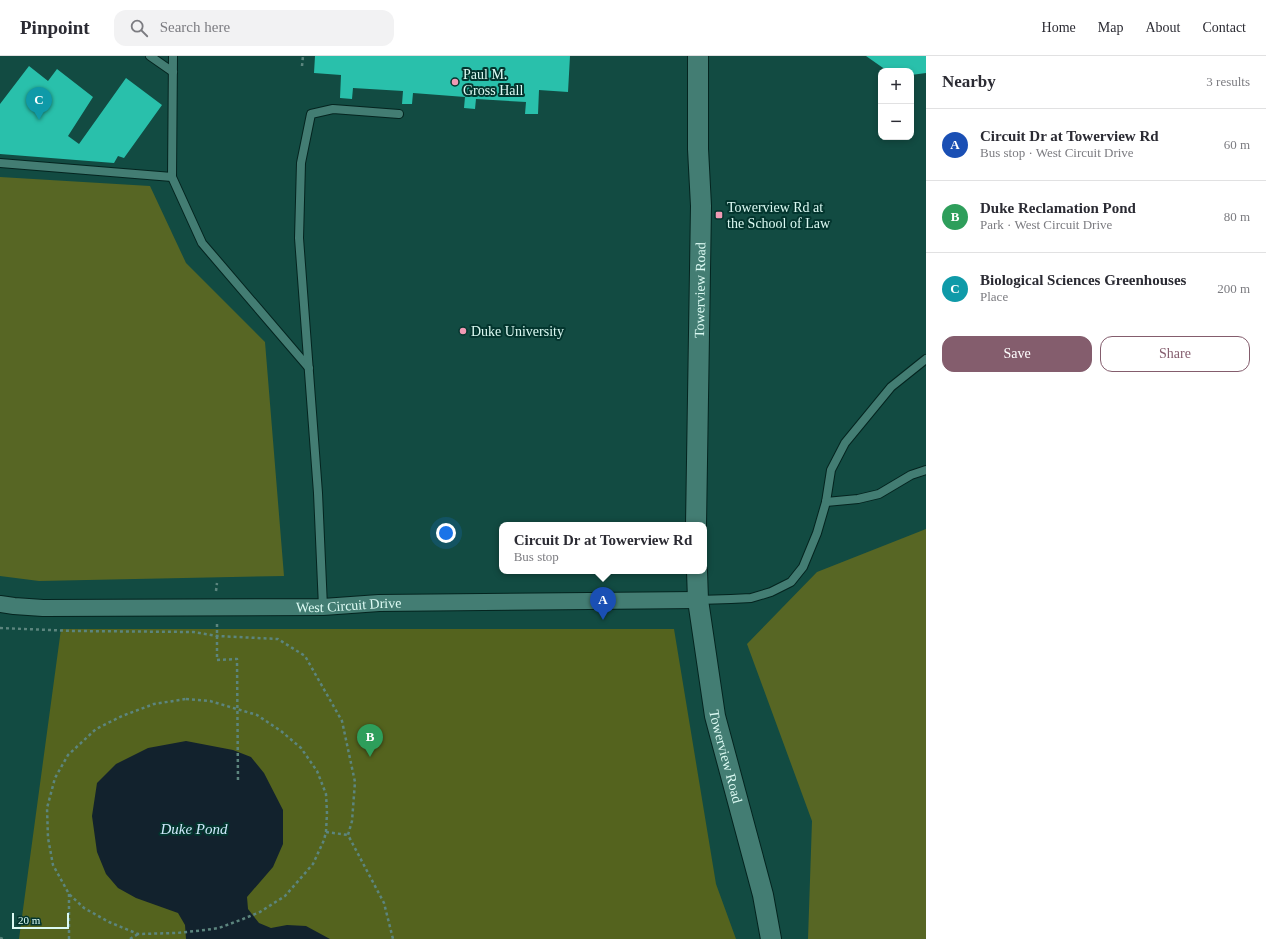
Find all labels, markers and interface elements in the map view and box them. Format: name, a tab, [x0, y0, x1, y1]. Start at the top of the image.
search box	[114, 10, 394, 46]
text: Pinpoint	[20, 17, 90, 38]
icon: search	[128, 17, 150, 39]
text: Search here	[160, 19, 230, 35]
text: Home	[1042, 20, 1076, 35]
text: Map	[1098, 20, 1123, 35]
text: About	[1145, 20, 1180, 35]
text: Contact	[1202, 20, 1246, 35]
place label: Paul M. Gross Hall	[463, 67, 523, 98]
map controls	[878, 68, 914, 140]
button: +	[878, 68, 914, 104]
text: Nearby	[942, 72, 996, 91]
text: 3 results	[1206, 74, 1250, 89]
marker: Paul M. Gross Hall	[450, 77, 460, 87]
pin: C	[26, 87, 52, 120]
button: −	[878, 104, 914, 140]
text: Circuit Dr at Towerview Rd	[980, 128, 1159, 144]
text: A	[950, 137, 960, 152]
text: 60 m	[1224, 137, 1250, 152]
text: Bus stop · West Circuit Drive	[980, 145, 1134, 160]
place label: Towerview Rd at the School of Law	[727, 200, 831, 231]
text: Duke Reclamation Pond	[980, 200, 1136, 216]
text: B	[951, 209, 959, 224]
text: 80 m	[1224, 209, 1250, 224]
marker: Towerview Rd at the School of Law	[714, 210, 724, 220]
text: Park · West Circuit Drive	[980, 217, 1112, 232]
street label: Towerview Road	[691, 242, 708, 338]
text: Biological Sciences Greenhouses	[980, 272, 1186, 288]
text: C	[950, 281, 960, 296]
text: 200 m	[1217, 281, 1250, 296]
text: Place	[980, 289, 1008, 304]
place label: Duke University	[471, 324, 564, 339]
marker: Duke University	[458, 326, 468, 336]
button: Save	[942, 336, 1092, 372]
button: Share	[1100, 336, 1250, 372]
popup	[499, 522, 707, 574]
your location	[436, 523, 456, 543]
text: Circuit Dr at Towerview Rd	[514, 532, 692, 548]
text: Bus stop	[514, 549, 559, 564]
pin: A	[590, 587, 616, 620]
street label: West Circuit Drive	[296, 595, 401, 615]
street label: Towerview Road	[707, 709, 745, 805]
pin: B	[357, 724, 383, 757]
water label: Duke Pond	[159, 821, 228, 837]
scale bar	[12, 911, 69, 930]
text: 20 m	[18, 914, 40, 926]

